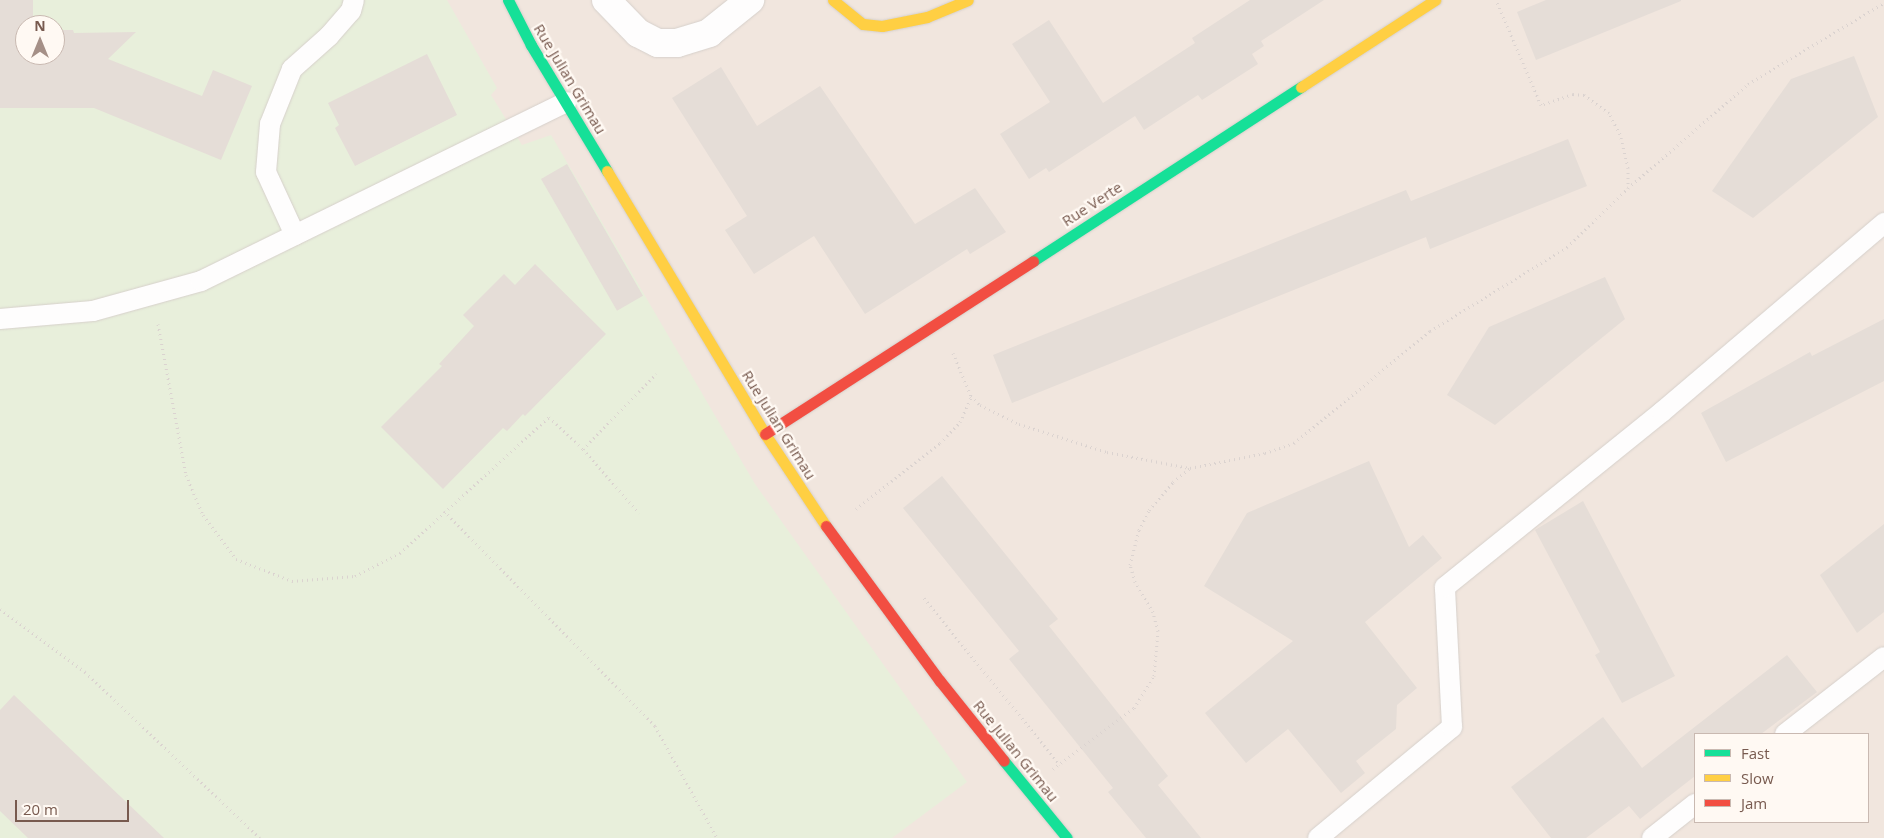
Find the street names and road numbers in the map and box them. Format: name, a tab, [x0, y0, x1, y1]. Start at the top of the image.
street label: Rue Julian Grimau	[530, 21, 610, 137]
street label: Rue Verte	[1059, 178, 1125, 230]
street label: Rue Julian Grimau	[738, 367, 820, 483]
street label: Rue Julian Grimau	[970, 697, 1062, 805]

